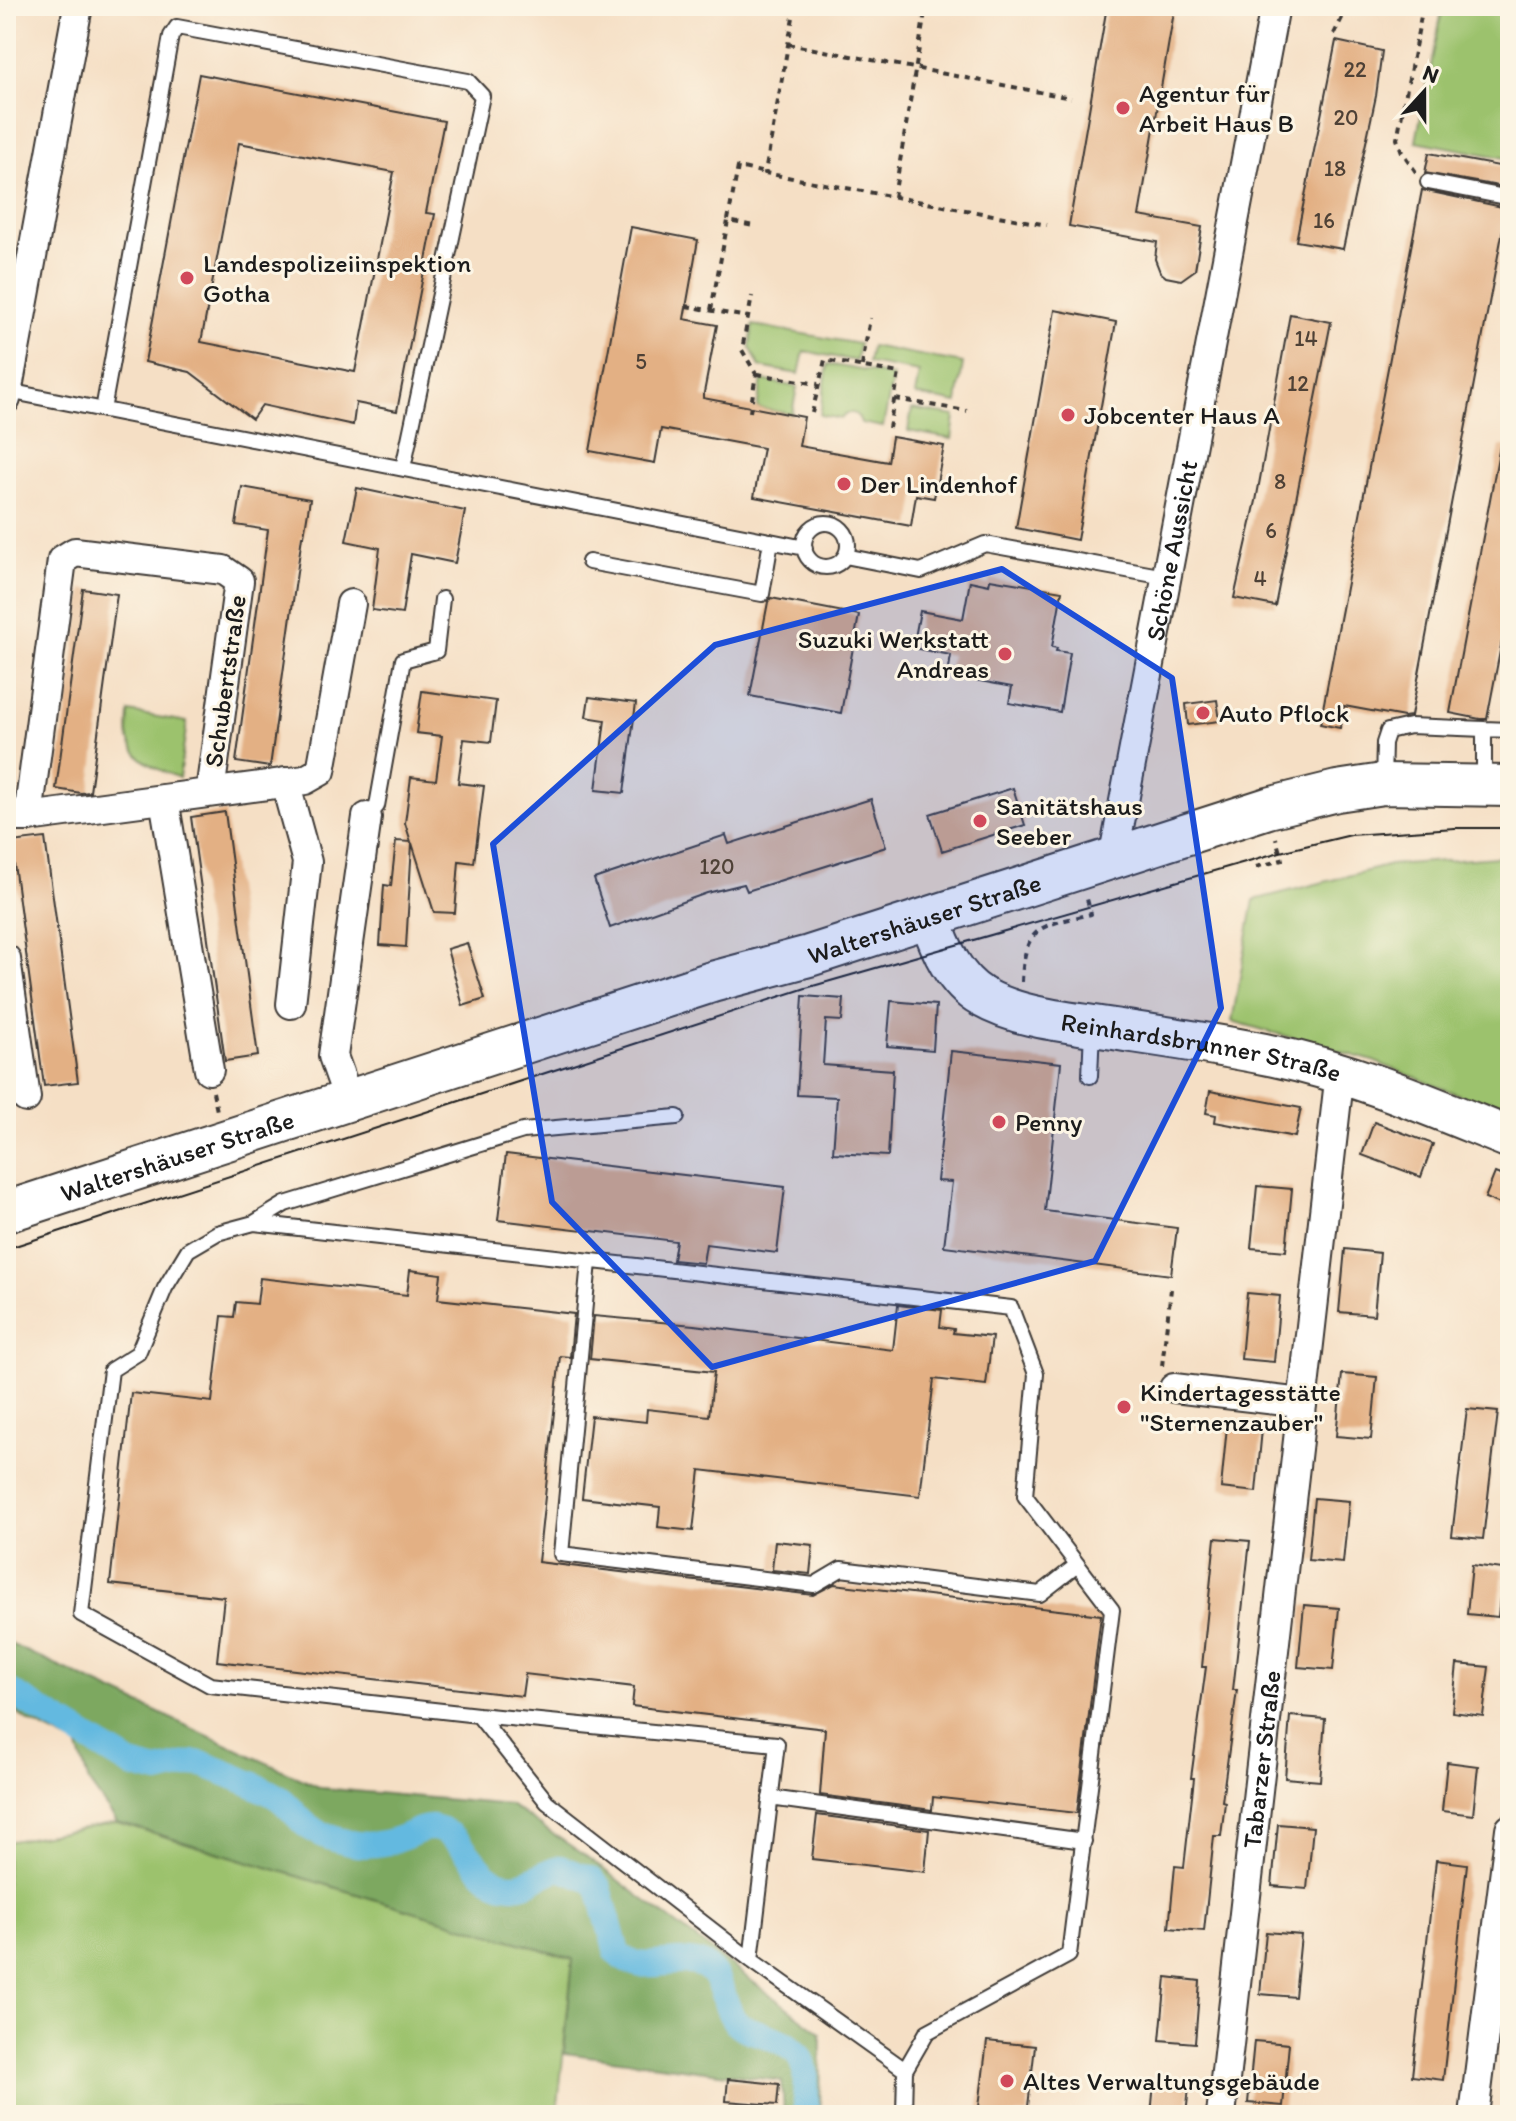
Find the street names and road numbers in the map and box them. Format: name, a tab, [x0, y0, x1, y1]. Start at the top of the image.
street label: Schöne Aussicht	[1139, 457, 1204, 643]
street label: Schubertstraße	[197, 593, 253, 769]
street label: Waltershäuser Straße	[803, 866, 1045, 971]
street label: Reinhardsbrunner Straße	[1059, 1005, 1345, 1089]
street label: Waltershäuser Straße	[56, 1103, 298, 1209]
street label: Tabarzer Straße	[1236, 1669, 1288, 1850]

